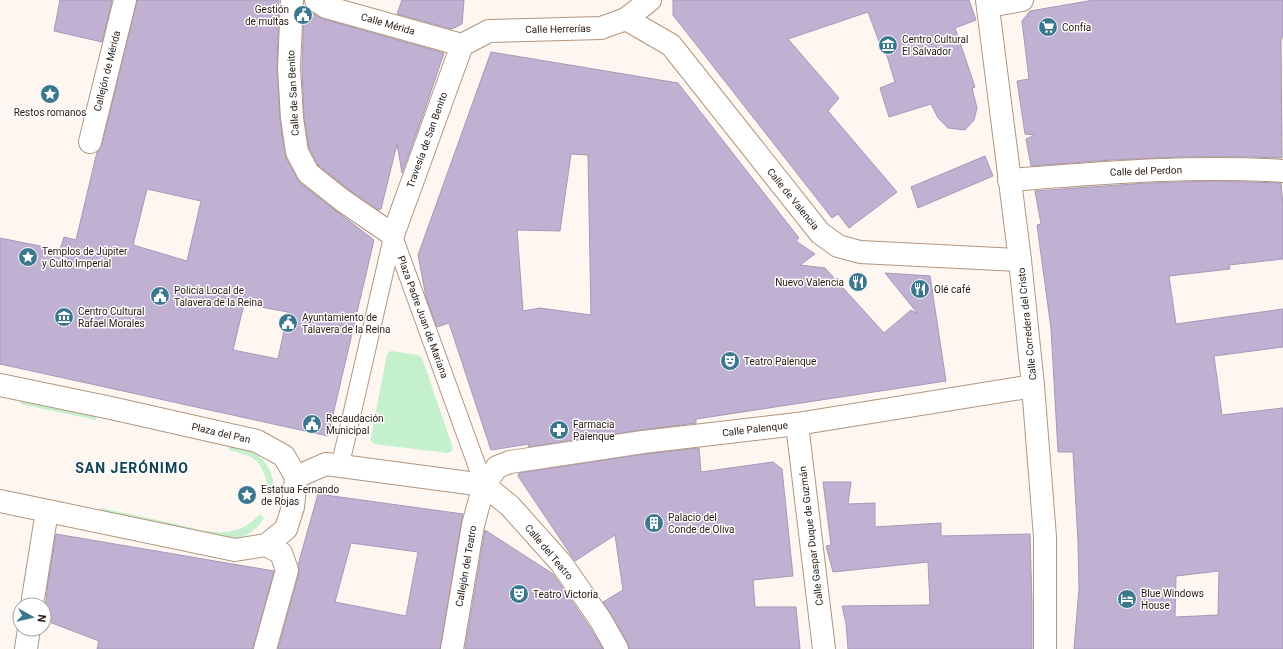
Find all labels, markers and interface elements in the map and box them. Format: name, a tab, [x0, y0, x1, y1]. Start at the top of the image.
place label: Gestión de multas	[245, 4, 289, 27]
public building icon: Gestión de multas	[292, 4, 314, 26]
street label: Calle Mérida	[360, 11, 416, 37]
supermarket icon: Confía	[1037, 16, 1059, 38]
place label: Confía	[1062, 22, 1091, 33]
street label: Calle Herrerías	[525, 23, 591, 35]
street label: Callejón de Mérida	[92, 30, 122, 112]
museum icon: Centro Cultural El Salvador	[877, 34, 899, 56]
place label: Centro Cultural El Salvador	[902, 34, 968, 57]
street label: Calle de San Benito	[285, 50, 301, 136]
place icon: Restos romanos	[39, 83, 61, 105]
street label: Travesía de San Benito	[405, 90, 450, 189]
place label: Restos romanos	[14, 107, 86, 118]
street label: Calle del Perdon	[1110, 164, 1182, 178]
street label: Calle de Valencia	[765, 166, 821, 232]
place icon: Templos de Júpiter y Culto Imperial	[17, 246, 39, 268]
place label: Templos de Júpiter y Culto Imperial	[42, 246, 128, 269]
street label: Plaza Padre Juan de Mariana	[396, 254, 450, 380]
street label: Calle Corredera del Cristo	[1016, 267, 1038, 381]
restaurant icon: Nuevo Valencia	[847, 271, 869, 293]
place label: Nuevo Valencia	[775, 277, 844, 288]
restaurant icon: Olé café	[909, 278, 931, 300]
place label: Olé café	[934, 284, 970, 295]
public building icon: Policía Local de Talavera de la Reina	[149, 285, 171, 307]
place label: Policía Local de Talavera de la Reina	[174, 285, 262, 308]
museum icon: Centro Cultural Rafael Morales	[53, 306, 75, 328]
place label: Centro Cultural Rafael Morales	[78, 306, 145, 329]
public building icon: Ayuntamiento de Talavera de la Reina	[277, 312, 299, 334]
place label: Ayuntamiento de Talavera de la Reina	[302, 312, 390, 335]
theatre icon: Teatro Palenque	[719, 350, 741, 372]
place label: Teatro Palenque	[744, 356, 816, 367]
public building icon: Recaudación Municipal	[301, 413, 323, 435]
place label: Recaudación Municipal	[326, 413, 384, 436]
pharmacy icon: Farmacia Palenque	[548, 419, 570, 441]
place label: Farmacia Palenque	[573, 419, 615, 442]
street label: Calle Palenque	[722, 420, 788, 438]
street label: Plaza del Pan	[190, 421, 252, 445]
district label: SAN JERÓNIMO	[75, 459, 189, 476]
street label: Calle Gaspar Duque de Guzmán	[797, 466, 825, 606]
place icon: Estatua Fernando de Rojas	[236, 484, 258, 506]
place label: Estatua Fernando de Rojas	[261, 484, 340, 507]
building icon: Palacio del Conde de Oliva	[643, 512, 665, 534]
place label: Palacio del Conde de Oliva	[668, 512, 735, 535]
street label: Calle del Teatro	[523, 522, 575, 582]
street label: Callejón del Teatro	[453, 524, 479, 608]
theatre icon: Teatro Victoria	[508, 583, 530, 605]
hotel icon: Blue Windows House	[1116, 588, 1138, 610]
place label: Blue Windows House	[1141, 588, 1204, 611]
place label: Teatro Victoria	[533, 589, 598, 600]
north arrow	[12, 597, 52, 637]
text: N	[34, 614, 48, 623]

